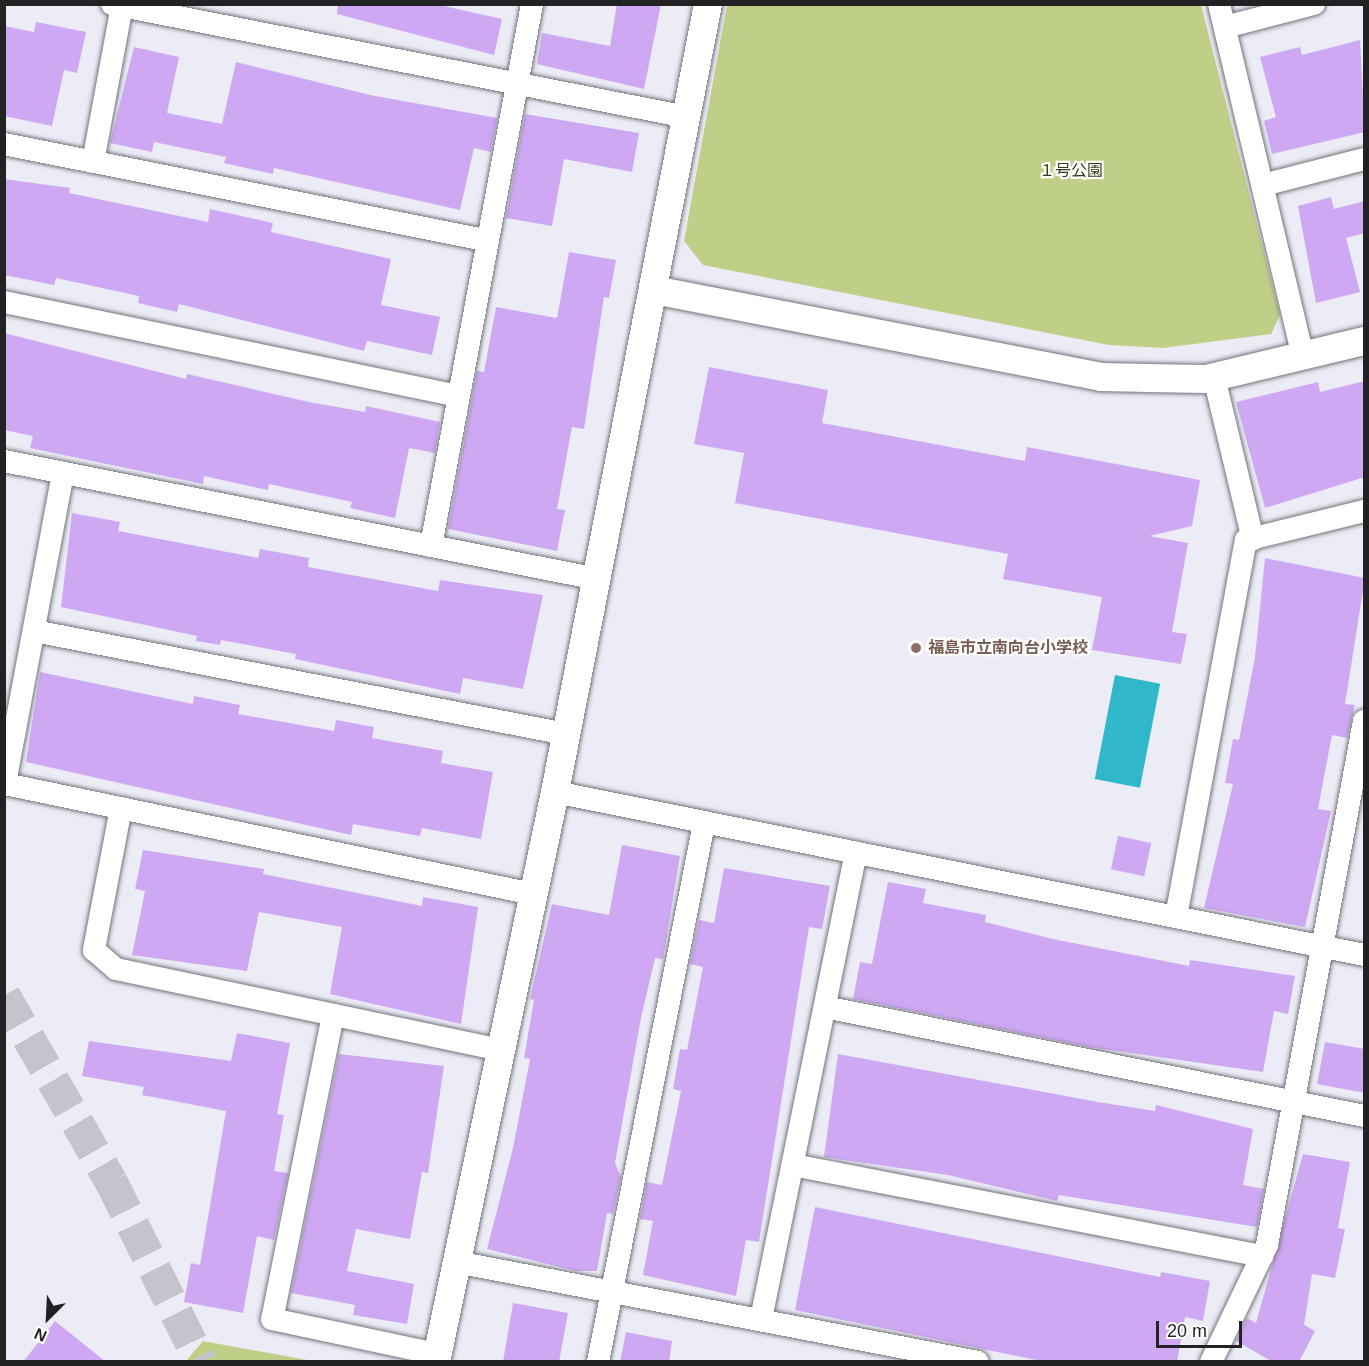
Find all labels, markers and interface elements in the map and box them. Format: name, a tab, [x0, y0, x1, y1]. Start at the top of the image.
park label: １号公園	[1039, 161, 1103, 181]
place label: 福島市立南向台小学校	[928, 638, 1088, 658]
marker: 福島市立南向台小学校	[909, 641, 923, 655]
north arrow	[18, 1288, 78, 1348]
scale bar	[1159, 1309, 1244, 1347]
text: 20 m	[1167, 1321, 1207, 1341]
text: N	[32, 1325, 49, 1345]

